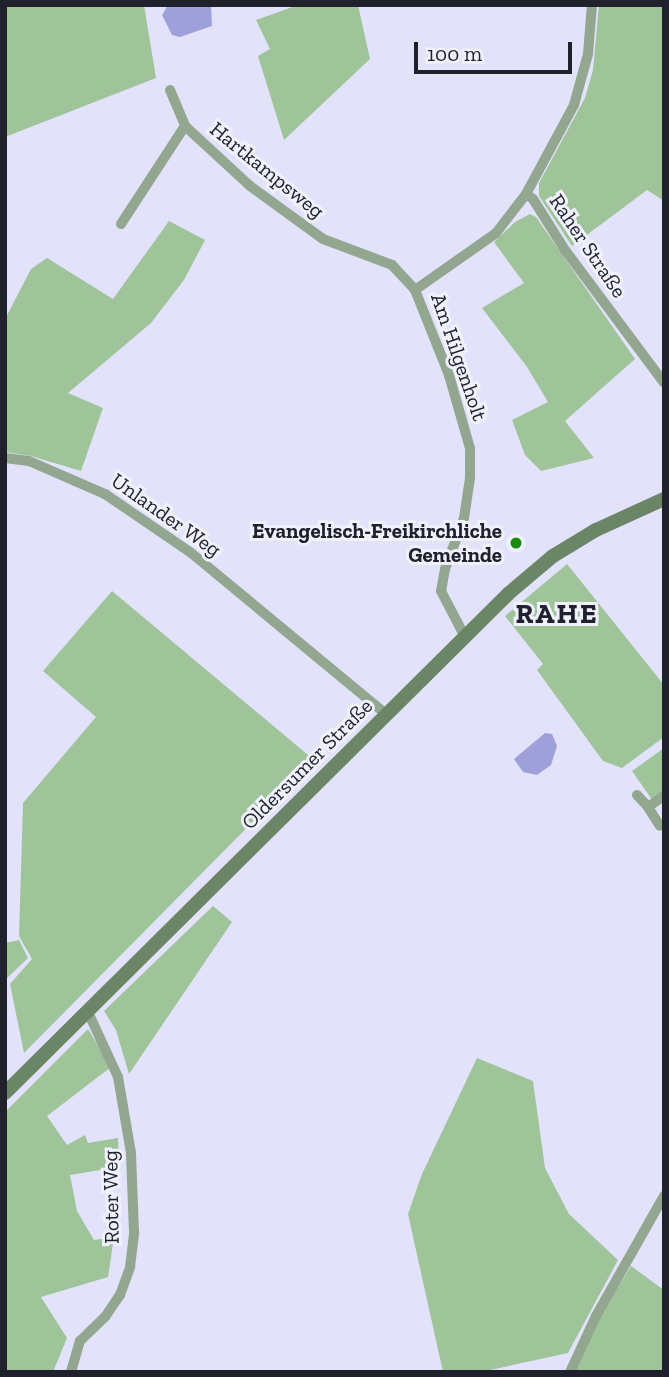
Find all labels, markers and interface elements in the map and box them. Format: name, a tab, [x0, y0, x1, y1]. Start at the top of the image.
scale bar	[417, 28, 574, 72]
text: 100 m	[427, 41, 482, 66]
street label: Hartkampsweg	[205, 116, 329, 224]
street label: Raher Straße	[544, 189, 632, 303]
street label: Am Hilgenholt	[425, 290, 493, 424]
street label: Unlander Weg	[106, 468, 226, 562]
place label: Evangelisch-Freikirchliche Gemeinde	[252, 518, 502, 568]
marker: Evangelisch-Freikirchliche Gemeinde	[508, 535, 524, 551]
district label: RAHE	[516, 597, 598, 631]
street label: Oldersumer Straße	[236, 693, 378, 835]
street label: Roter Weg	[98, 1149, 124, 1245]

